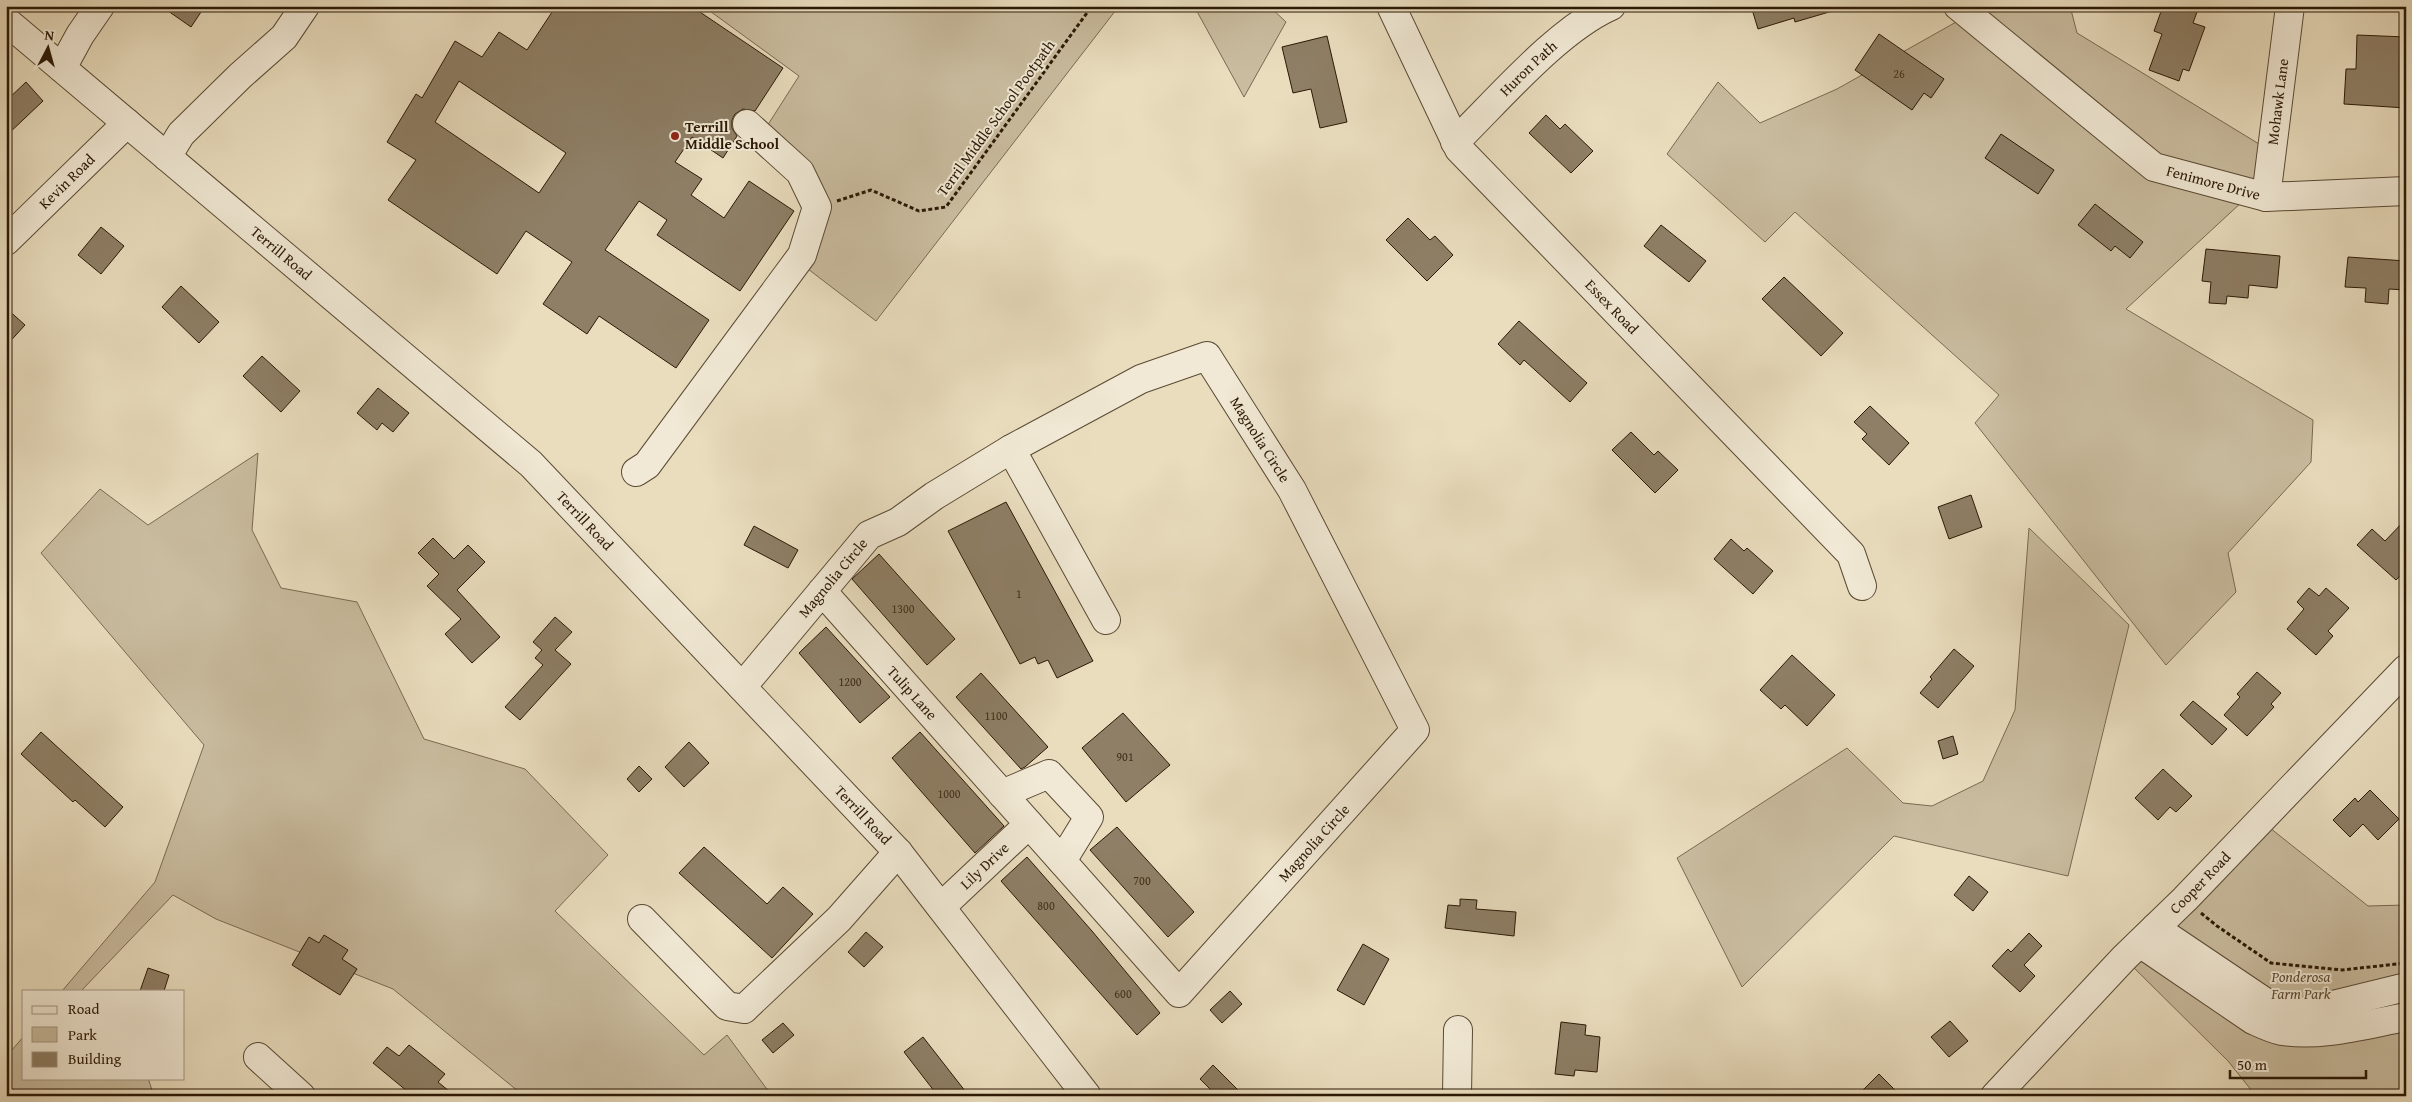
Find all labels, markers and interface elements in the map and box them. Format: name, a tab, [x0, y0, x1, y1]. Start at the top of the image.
north arrow	[22, 22, 72, 72]
text: N	[44, 25, 56, 46]
street label: Terril Middle School Pootpath	[932, 35, 1060, 200]
street label: Huron Path	[1495, 35, 1562, 101]
street label: Mohawk Lane	[2262, 57, 2293, 146]
house number: 26	[1893, 65, 1905, 82]
place label: Terrill Middle School	[685, 116, 779, 154]
marker: Terrill Middle School	[669, 130, 681, 142]
street label: Kevin Road	[34, 149, 99, 214]
street label: Fenimore Drive	[2164, 160, 2263, 205]
street label: Terrill Road	[246, 221, 317, 285]
street label: Essex Road	[1581, 274, 1644, 338]
street label: Magnolia Circle	[1225, 392, 1296, 486]
street label: Terrill Road	[552, 486, 618, 555]
street label: Magnolia Circle	[793, 533, 872, 622]
house number: 1	[1016, 585, 1022, 602]
house number: 1300	[891, 600, 915, 617]
street label: Tulip Lane	[882, 661, 942, 724]
house number: 1200	[838, 673, 862, 690]
house number: 1100	[984, 707, 1008, 724]
house number: 901	[1116, 748, 1134, 765]
street label: Terrill Road	[830, 780, 897, 849]
house number: 1000	[937, 785, 961, 802]
street label: Magnolia Circle	[1273, 799, 1354, 886]
street label: Lily Drive	[955, 837, 1013, 894]
street label: Cooper Road	[2165, 847, 2235, 918]
house number: 700	[1133, 872, 1151, 889]
house number: 800	[1037, 897, 1055, 914]
park label: Ponderosa Farm Park	[2270, 966, 2331, 1004]
house number: 600	[1114, 985, 1132, 1002]
legend	[22, 990, 185, 1080]
text: Road	[68, 998, 99, 1019]
text: Park	[68, 1024, 97, 1045]
scale bar	[2230, 1047, 2366, 1079]
text: Building	[68, 1048, 122, 1069]
text: 50 m	[2237, 1054, 2268, 1075]

